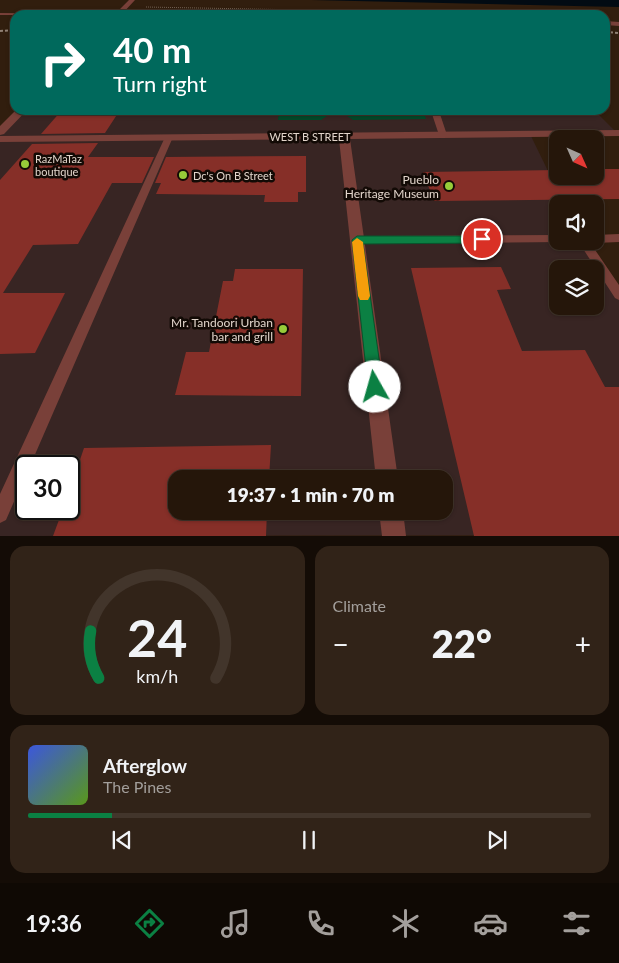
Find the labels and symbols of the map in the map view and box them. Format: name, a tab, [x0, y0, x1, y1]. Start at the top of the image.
street label: WEST B STREET	[269, 130, 351, 143]
north arrow	[549, 130, 604, 185]
place label: RazMaTaz boutique	[35, 152, 82, 178]
marker: RazMaTaz boutique	[19, 158, 31, 170]
marker: Dc's On B Street	[177, 169, 189, 181]
place label: Dc's On B Street	[193, 169, 273, 182]
place label: Pueblo Heritage Museum	[345, 172, 439, 201]
marker: Pueblo Heritage Museum	[443, 180, 455, 192]
pin	[461, 218, 503, 260]
place label: Mr. Tandoori Urban bar and grill	[171, 315, 273, 344]
marker: Mr. Tandoori Urban bar and grill	[277, 323, 289, 335]
position arrow	[348, 360, 400, 412]
speed limit sign: 30	[15, 455, 80, 520]

